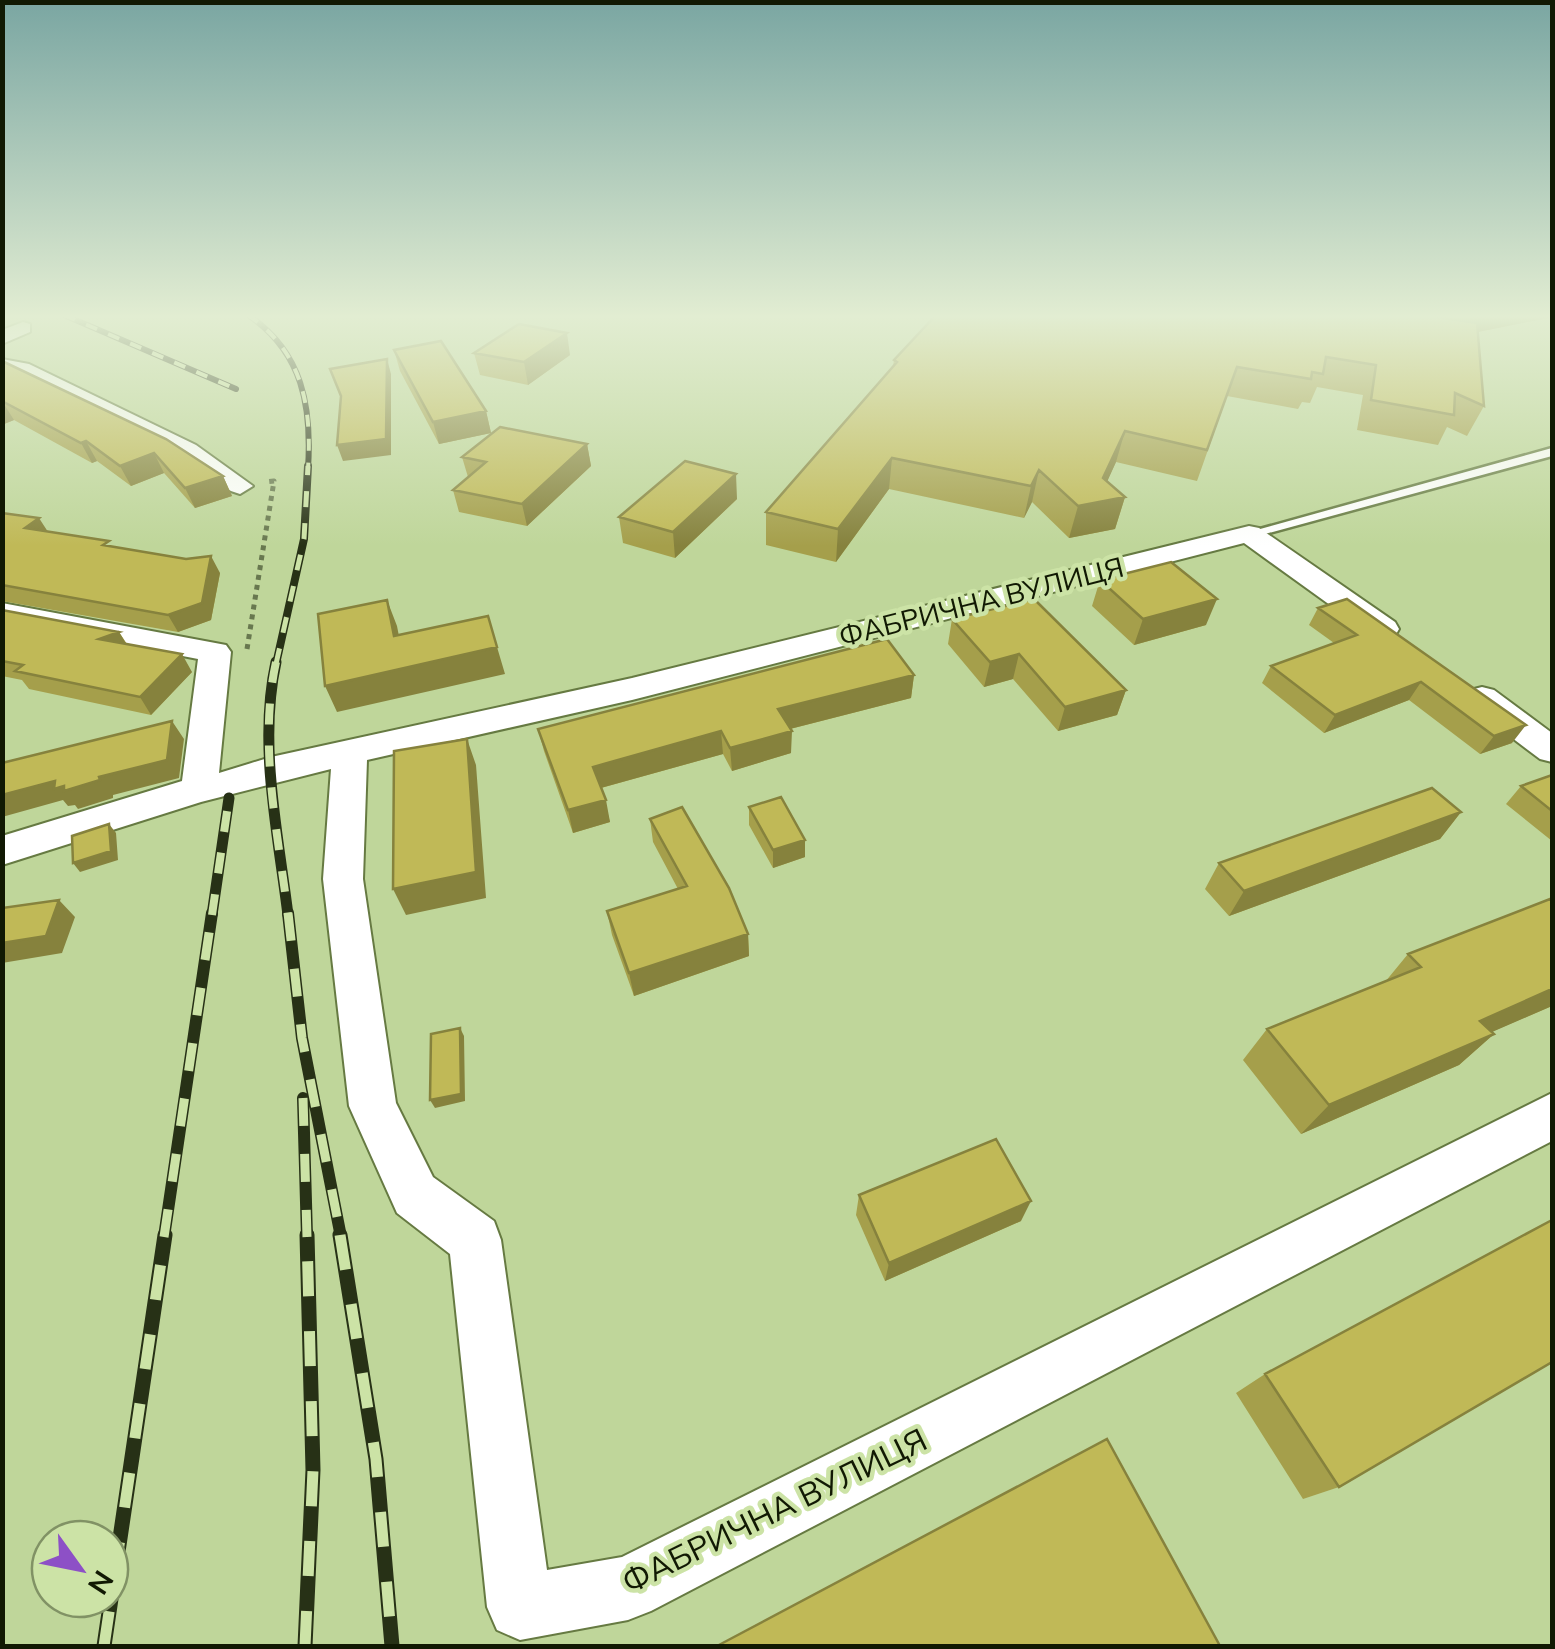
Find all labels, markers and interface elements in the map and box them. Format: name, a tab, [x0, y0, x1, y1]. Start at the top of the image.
street label: ФАБРИЧНА ВУЛИЦЯ	[835, 549, 1127, 653]
street label: ФАБРИЧНА ВУЛИЦЯ	[615, 1419, 933, 1601]
north arrow	[30, 1519, 130, 1619]
text: N	[81, 1564, 122, 1601]

